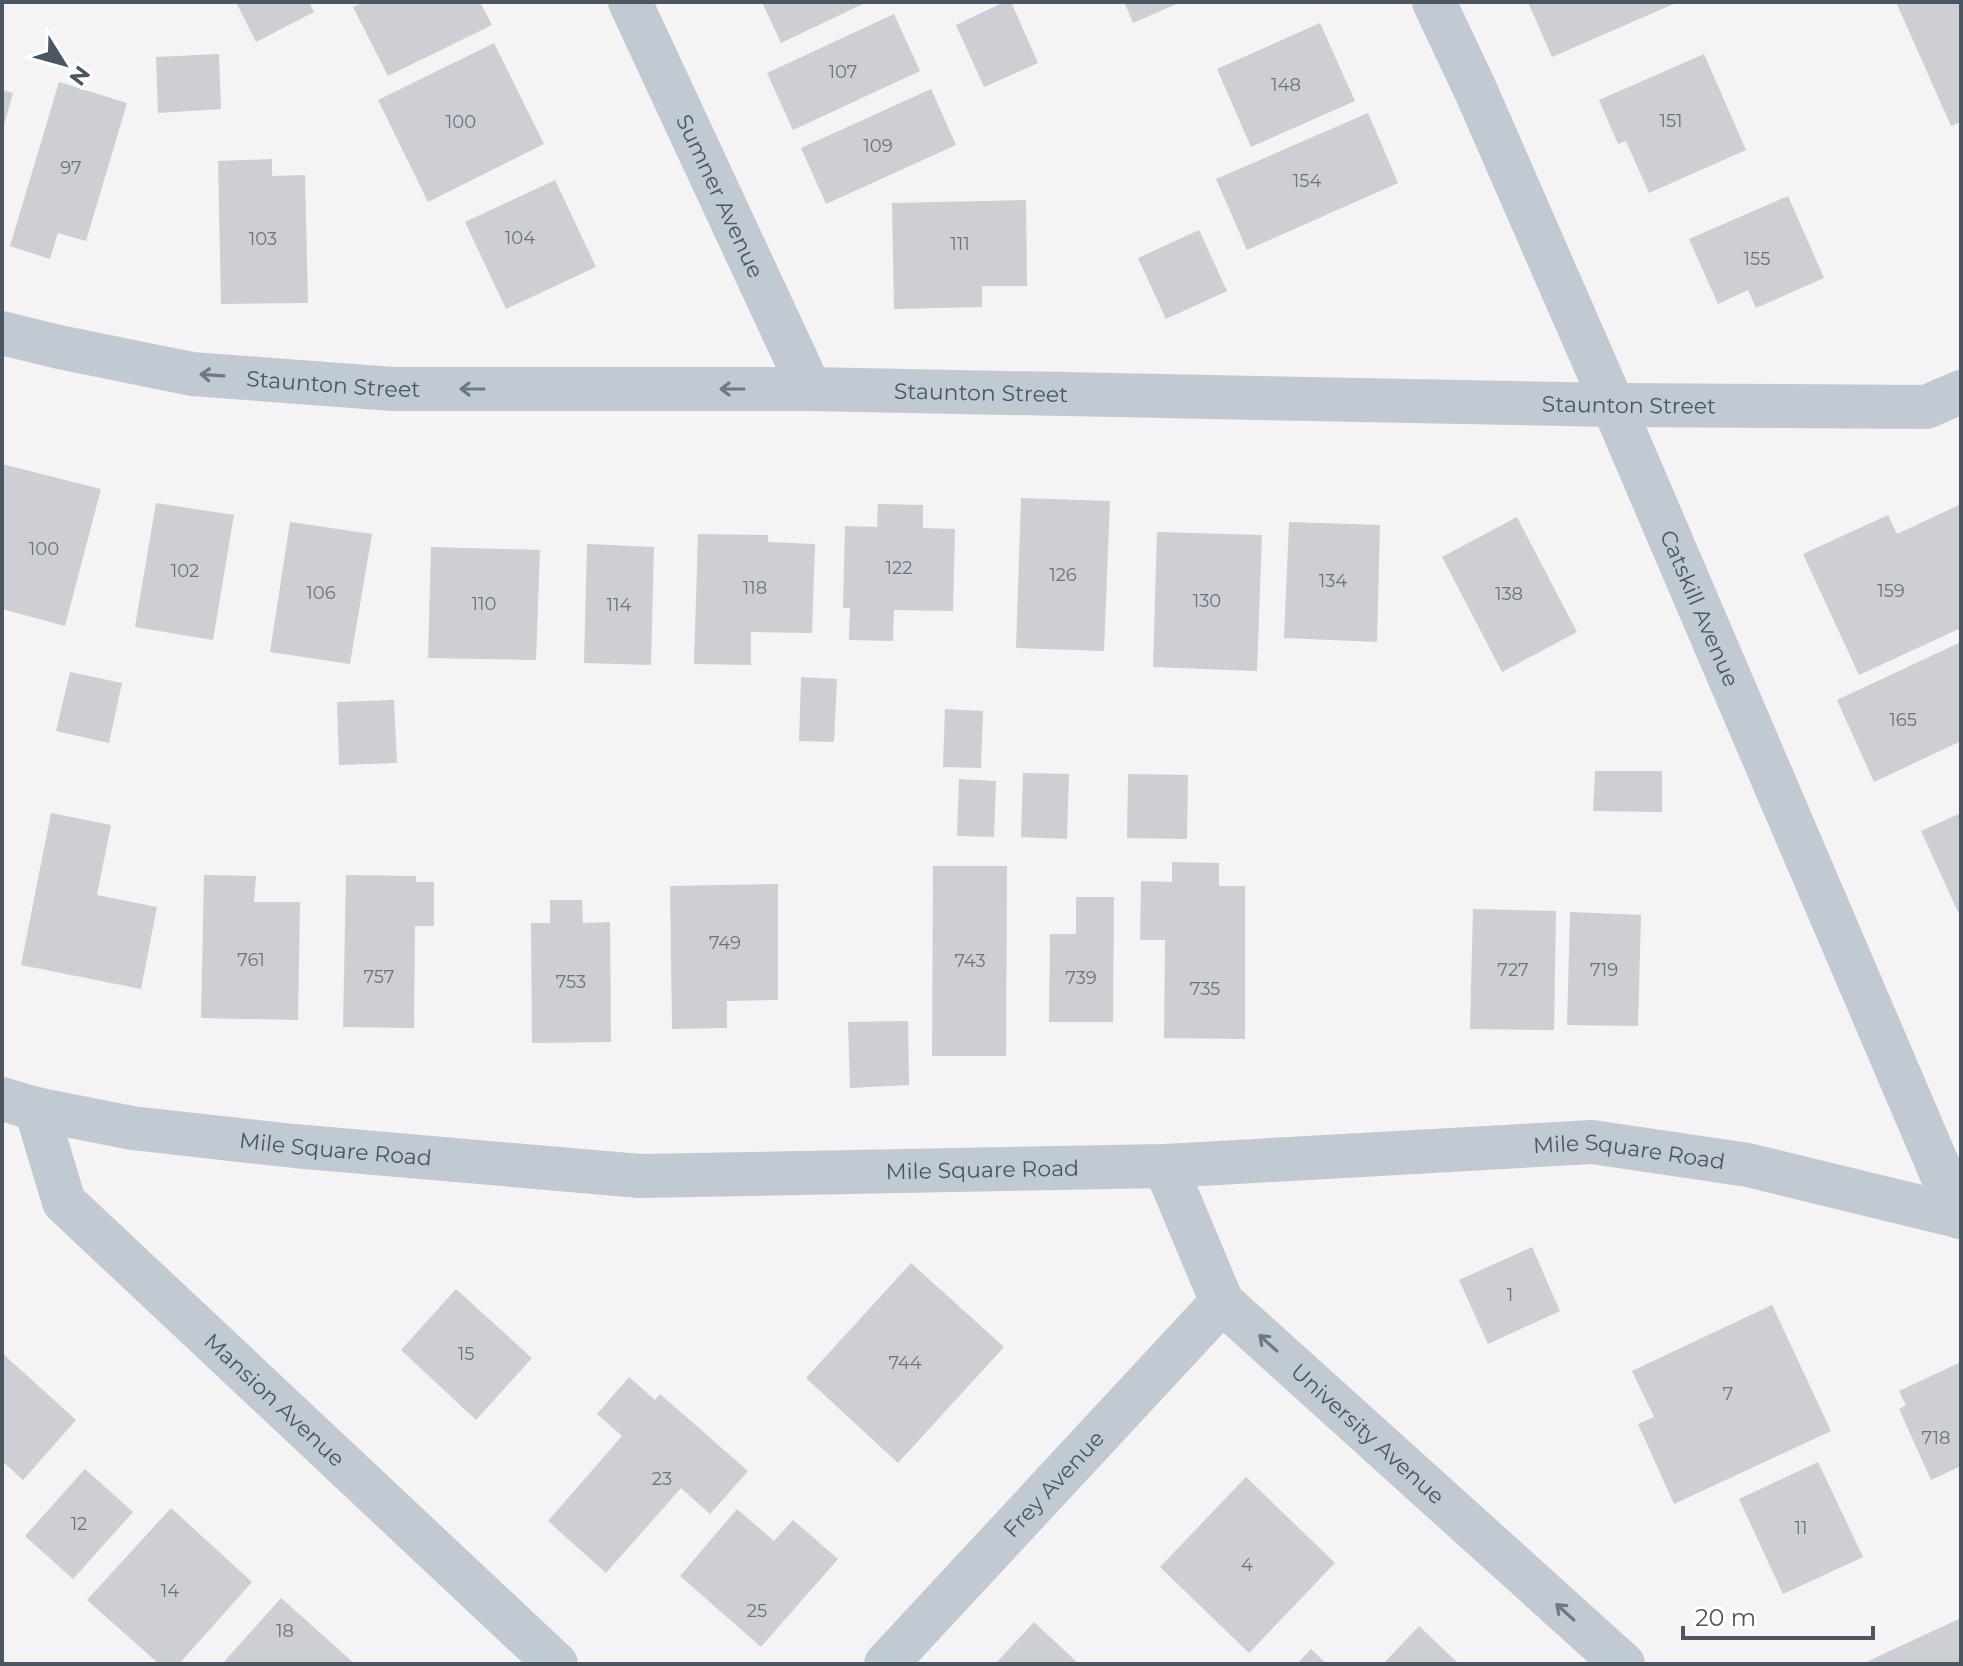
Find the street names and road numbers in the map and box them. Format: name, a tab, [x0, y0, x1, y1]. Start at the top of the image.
street label: Sumner Avenue	[671, 110, 770, 282]
street label: Staunton Street	[245, 365, 420, 403]
street label: Staunton Street	[894, 377, 1068, 408]
street label: Staunton Street	[1542, 390, 1716, 419]
street label: Catskill Avenue	[1654, 526, 1745, 691]
street label: Mile Square Road	[238, 1127, 433, 1171]
street label: Mile Square Road	[1532, 1128, 1727, 1175]
street label: Mile Square Road	[885, 1154, 1079, 1185]
street label: Mansion Avenue	[199, 1327, 351, 1472]
street label: University Avenue	[1286, 1358, 1450, 1510]
street label: Frey Avenue	[997, 1425, 1110, 1543]

